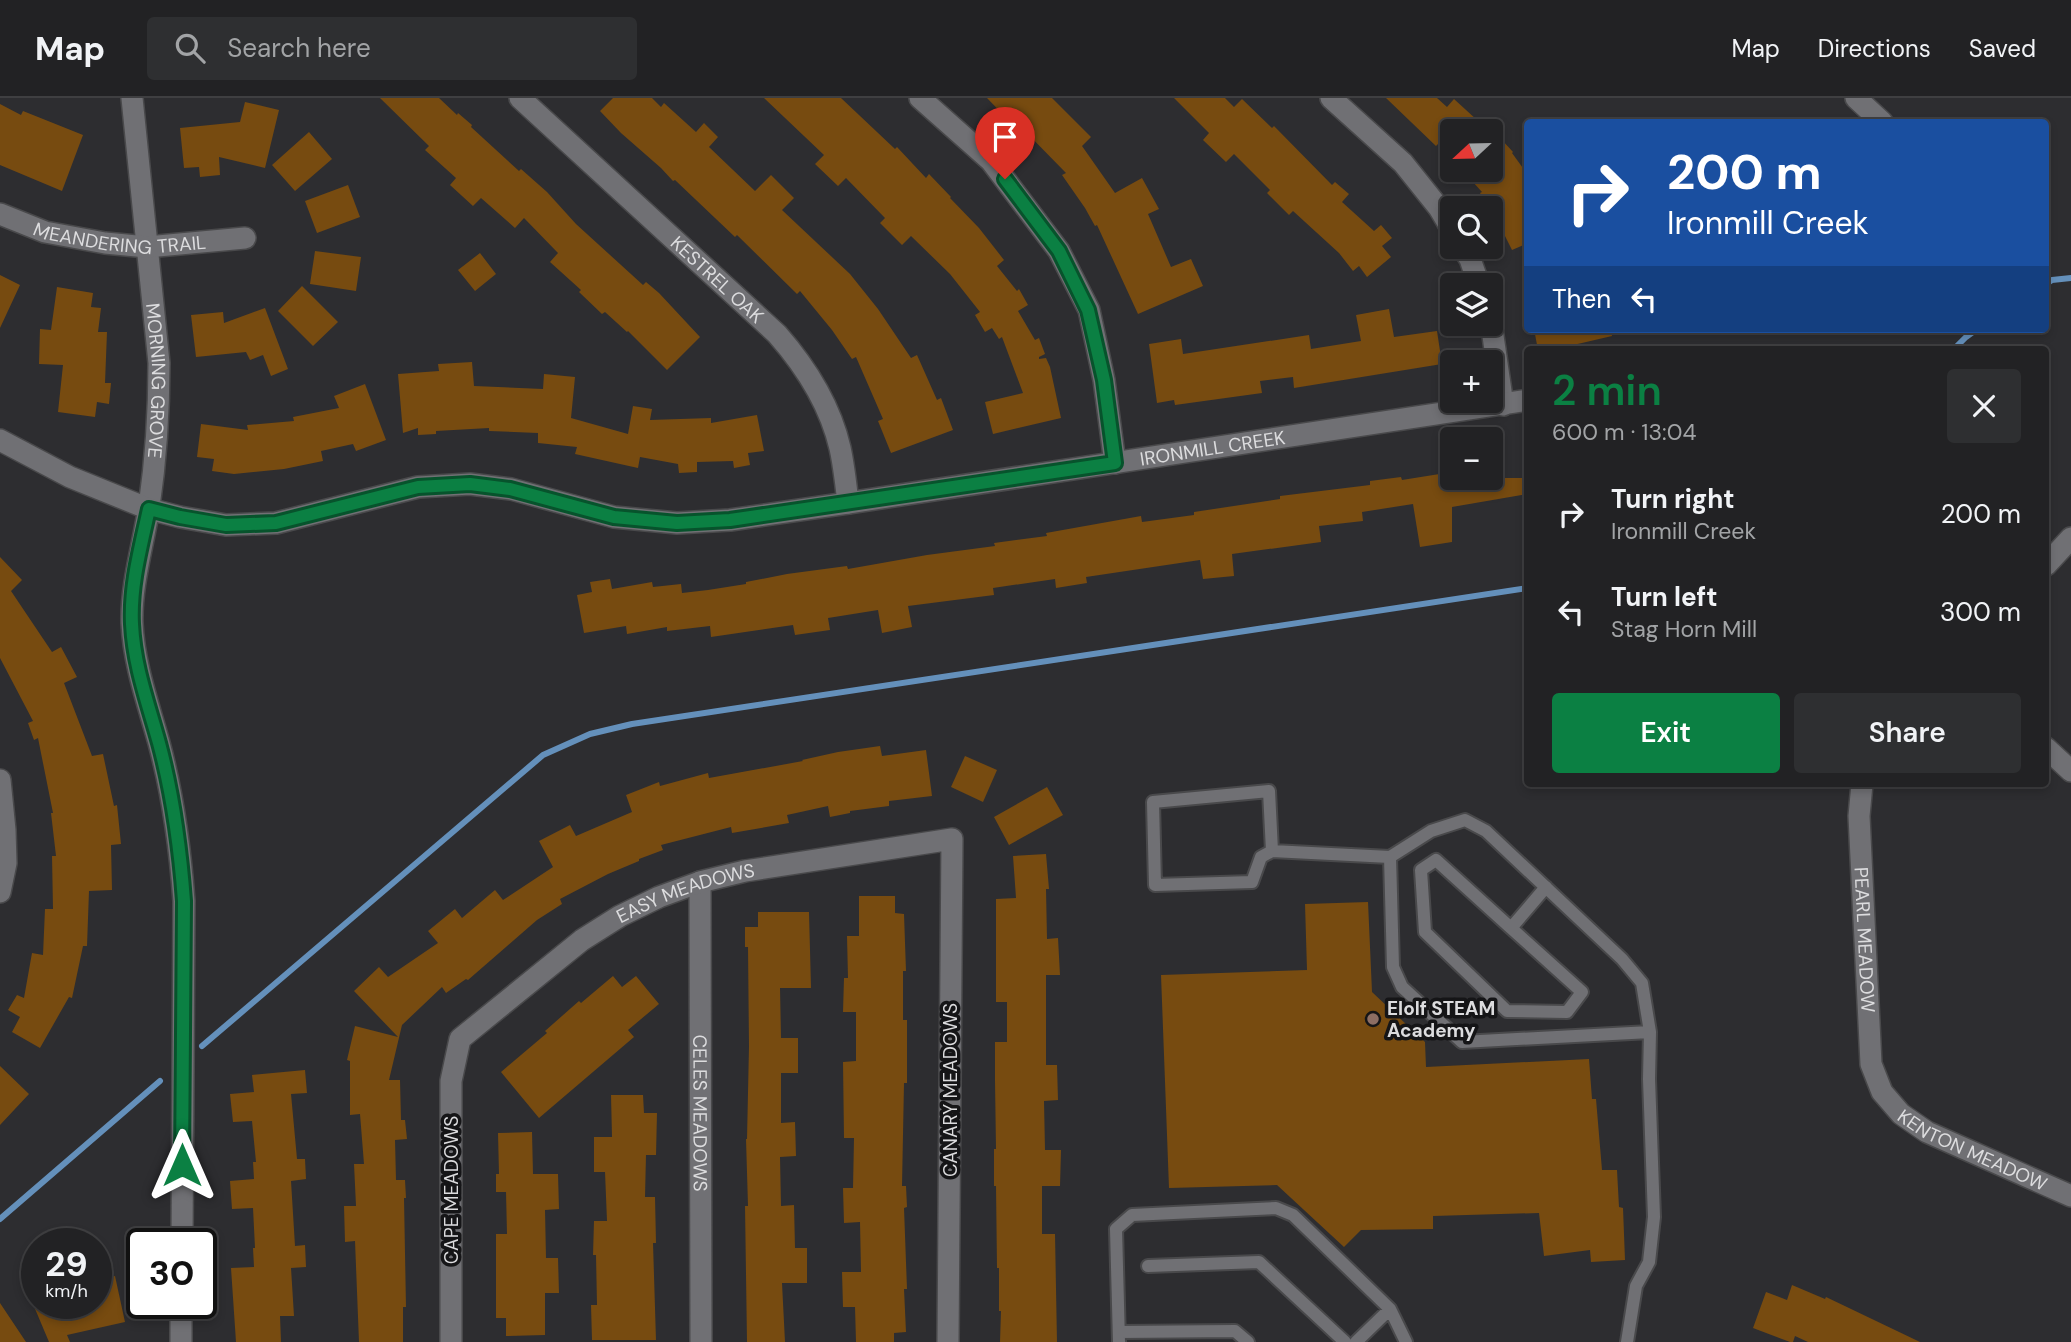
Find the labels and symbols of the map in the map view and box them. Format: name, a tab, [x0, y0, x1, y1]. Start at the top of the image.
pin	[975, 107, 1035, 179]
north arrow	[1440, 119, 1503, 182]
street label: MEANDERING TRAIL	[30, 216, 207, 260]
street label: KESTREL OAK	[666, 230, 769, 328]
street label: MORNING GROVE	[140, 302, 172, 459]
street label: IRONMILL CREEK	[1138, 424, 1287, 471]
street label: EASY MEADOWS	[612, 857, 756, 928]
street label: PEARL MEADOW	[1849, 866, 1881, 1013]
place label: Elolf STEAM Academy	[1387, 996, 1495, 1043]
street label: CANARY MEADOWS	[938, 1003, 963, 1177]
marker: Elolf STEAM Academy	[1365, 1011, 1381, 1027]
street label: CELES MEADOWS	[688, 1034, 713, 1192]
street label: KENTON MEADOW	[1893, 1103, 2051, 1196]
street label: CAPE MEADOWS	[439, 1116, 464, 1264]
position arrow	[145, 1128, 219, 1202]
speed limit sign: 30	[126, 1228, 217, 1319]

